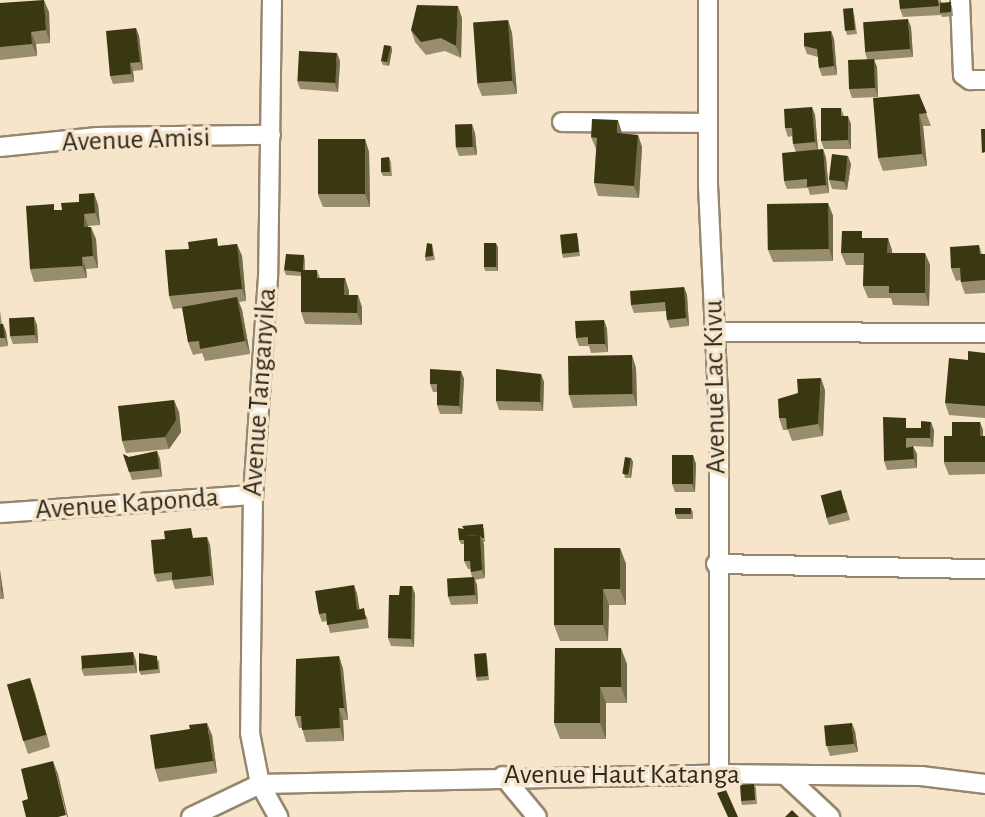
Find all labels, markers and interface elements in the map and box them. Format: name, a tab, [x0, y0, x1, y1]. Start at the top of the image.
street label: Avenue Amisi	[61, 121, 211, 159]
street label: Avenue Tanganyika	[236, 287, 284, 497]
street label: Avenue Lac Kivu	[697, 300, 733, 474]
street label: Avenue Kaponda	[34, 481, 220, 527]
street label: Avenue Haut Katanga	[504, 758, 740, 792]

